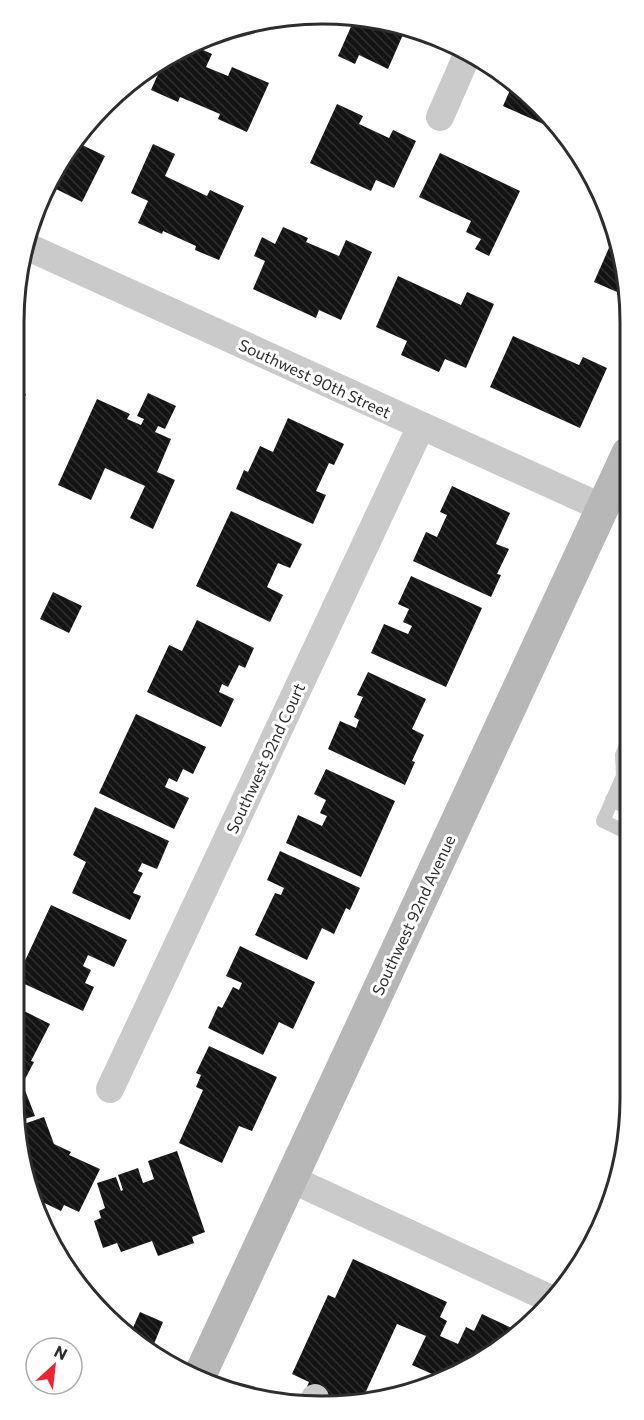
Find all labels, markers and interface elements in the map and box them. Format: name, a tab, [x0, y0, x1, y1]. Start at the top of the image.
street label: Southwest 90th Street	[236, 334, 394, 422]
street label: Southwest 92nd Court	[222, 679, 308, 836]
street label: Southwest 92nd Avenue	[367, 832, 459, 998]
north arrow	[24, 1336, 84, 1396]
text: N	[51, 1341, 71, 1363]

